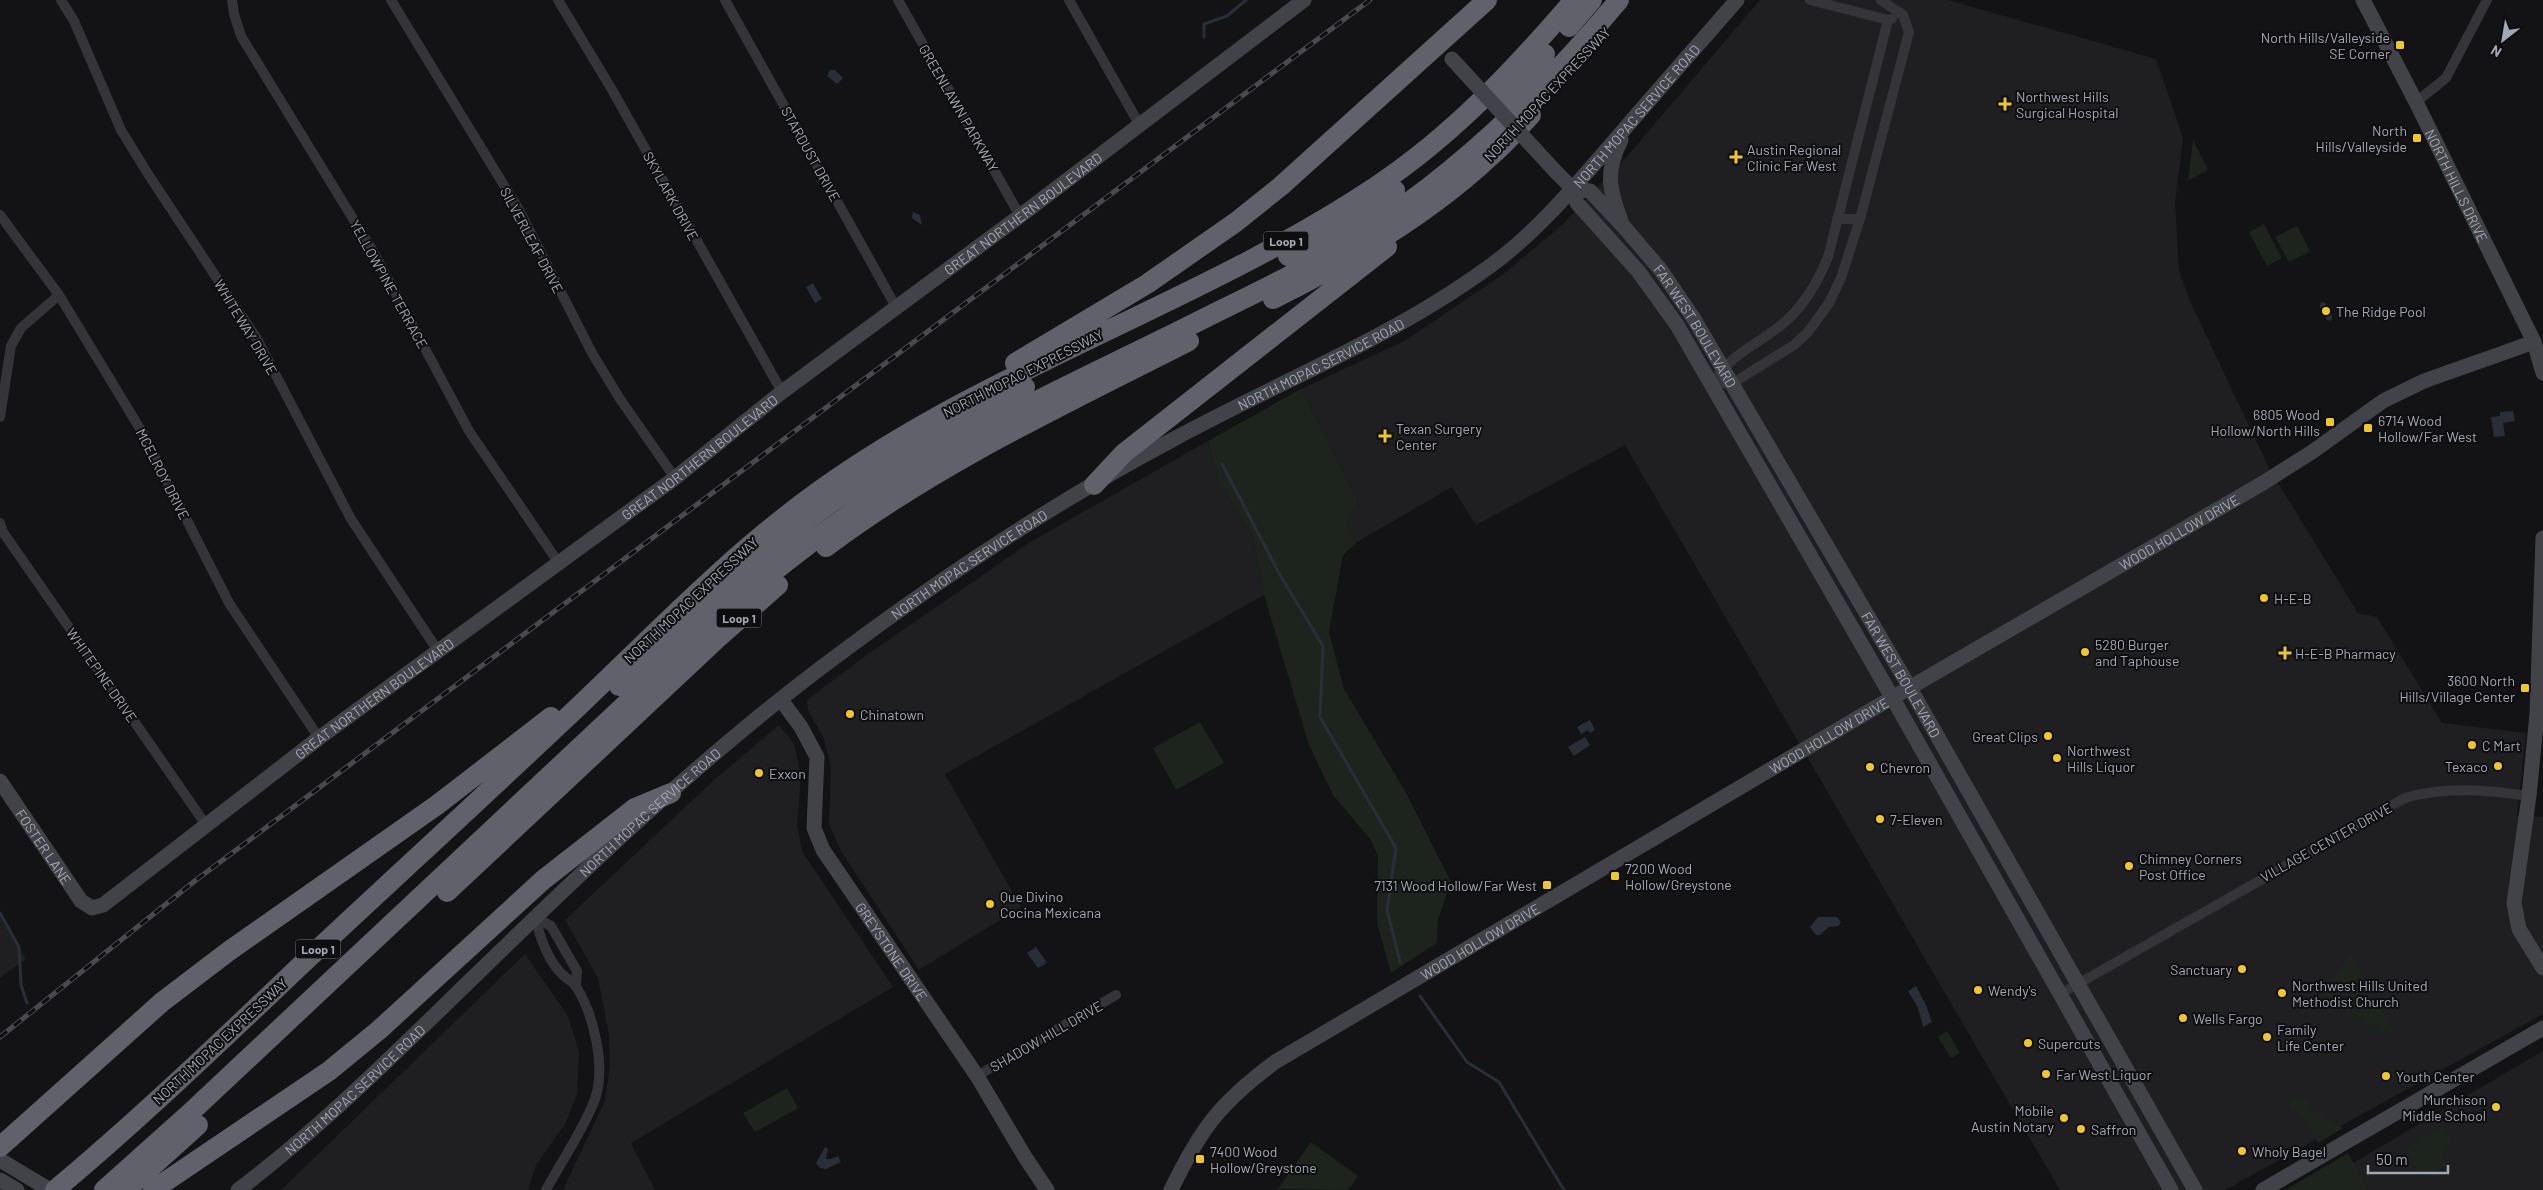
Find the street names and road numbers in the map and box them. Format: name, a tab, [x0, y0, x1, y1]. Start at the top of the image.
street label: NORTH MOPAC EXPRESSWAY	[1480, 23, 1614, 165]
street label: GREENLAWN PARKWAY	[916, 41, 1002, 175]
street label: NORTH MOPAC SERVICE ROAD	[1569, 41, 1703, 191]
street label: STARDUST DRIVE	[778, 104, 844, 204]
street label: NORTH HILLS DRIVE	[2422, 126, 2492, 245]
street label: SKYLARK DRIVE	[640, 149, 702, 243]
street label: GREAT NORTHERN BOULEVARD	[940, 149, 1105, 278]
street label: SILVERLEAF DRIVE	[497, 184, 567, 296]
street label: YELLOWPINE TERRACE	[347, 217, 431, 351]
road number: Loop 1	[1264, 232, 1308, 250]
street label: FAR WEST BOULEVARD	[1651, 260, 1741, 390]
street label: WHITEWAY DRIVE	[211, 276, 281, 378]
street label: NORTH MOPAC SERVICE ROAD	[1235, 314, 1407, 413]
street label: NORTH MOPAC EXPRESSWAY	[940, 325, 1106, 421]
street label: GREAT NORTHERN BOULEVARD	[618, 391, 780, 523]
street label: MCELROY DRIVE	[133, 426, 193, 522]
street label: WOOD HOLLOW DRIVE	[2116, 490, 2242, 573]
street label: NORTH MOPAC SERVICE ROAD	[887, 506, 1050, 622]
street label: NORTH MOPAC EXPRESSWAY	[620, 533, 762, 667]
road number: Loop 1	[716, 608, 762, 628]
street label: FAR WEST BOULEVARD	[1859, 609, 1945, 740]
street label: WHITEPINE DRIVE	[63, 625, 141, 725]
street label: GREAT NORTHERN BOULEVARD	[291, 634, 457, 762]
street label: WOOD HOLLOW DRIVE	[1766, 693, 1891, 777]
street label: NORTH MOPAC SERVICE ROAD	[575, 744, 724, 880]
street label: VILLAGE CENTER DRIVE	[2257, 799, 2395, 885]
street label: FOSTER LANE	[13, 806, 76, 887]
street label: GREYSTONE DRIVE	[853, 899, 932, 1004]
street label: WOOD HOLLOW DRIVE	[1417, 899, 1543, 983]
road number: Loop 1	[296, 940, 340, 959]
street label: NORTH MOPAC EXPRESSWAY	[149, 974, 291, 1108]
street label: SHADOW HILL DRIVE	[987, 997, 1105, 1075]
street label: NORTH MOPAC SERVICE ROAD	[281, 1021, 428, 1158]

